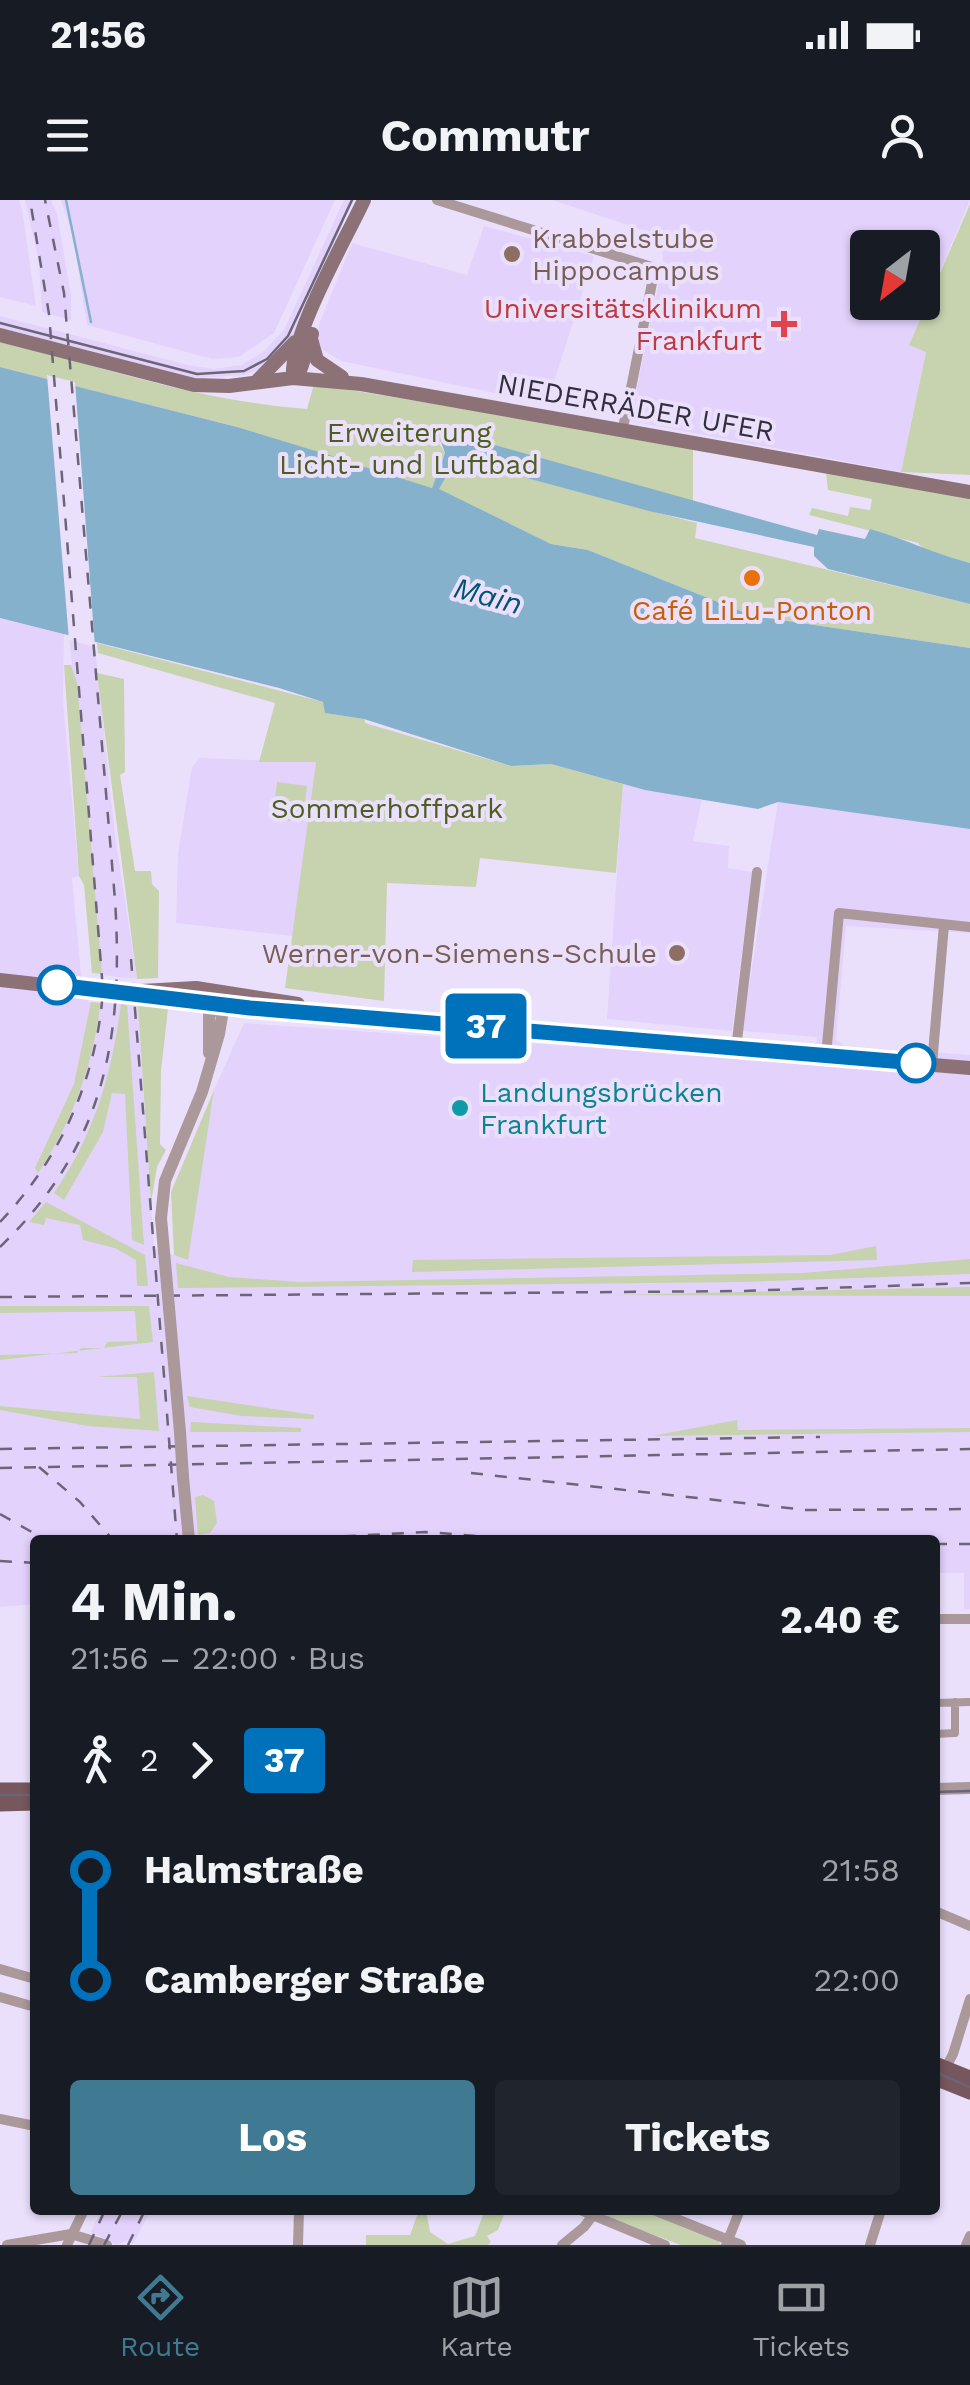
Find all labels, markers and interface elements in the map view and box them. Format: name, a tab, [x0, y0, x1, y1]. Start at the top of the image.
text: 21:56	[50, 13, 146, 57]
icon: menu	[40, 108, 95, 163]
icon: person	[875, 108, 930, 163]
text: Commutr	[380, 109, 590, 162]
place label: Krabbelstube Hippocampus	[532, 222, 720, 287]
north arrow	[850, 230, 940, 320]
map controls	[850, 230, 940, 320]
marker: Krabbelstube Hippocampus	[501, 243, 523, 265]
place label: Universitätsklinikum Frankfurt	[484, 292, 762, 357]
marker: Universitätsklinikum Frankfurt	[771, 311, 797, 337]
street label: NIEDERRÄDER UFER	[495, 367, 777, 448]
park label: Erweiterung Licht- und Luftbad	[279, 416, 539, 481]
marker: Café LiLu-Ponton	[741, 567, 763, 589]
water label: Main	[450, 570, 526, 621]
place label: Café LiLu-Ponton	[632, 594, 872, 627]
park label: Sommerhoffpark	[271, 792, 503, 825]
place label: Werner-von-Siemens-Schule	[262, 937, 657, 970]
marker: Werner-von-Siemens-Schule	[666, 942, 688, 964]
unlabelled marker	[38, 966, 76, 1004]
line badge: 37	[441, 994, 531, 1058]
text: 37	[465, 1005, 507, 1047]
unlabelled marker	[897, 1044, 935, 1082]
place label: Landungsbrücken Frankfurt	[480, 1076, 723, 1141]
marker: Landungsbrücken Frankfurt	[449, 1097, 471, 1119]
text: 4 Min.	[70, 1569, 237, 1633]
text: 2.40 €	[780, 1598, 900, 1642]
text: 21:56 – 22:00 · Bus	[70, 1639, 365, 1677]
icon: walk	[70, 1733, 125, 1788]
icon: forward	[174, 1733, 229, 1788]
text: 37	[264, 1739, 305, 1781]
text: 2	[140, 1741, 159, 1779]
text: Halmstraße	[144, 1848, 364, 1892]
text: 21:58	[821, 1851, 900, 1889]
text: Camberger Straße	[144, 1958, 485, 2002]
text: 22:00	[813, 1961, 900, 1999]
button: Los	[70, 2080, 475, 2195]
button: Tickets	[495, 2080, 900, 2195]
tab: Route	[120, 2270, 200, 2363]
tab: Karte	[440, 2270, 513, 2363]
tab: Tickets	[753, 2270, 850, 2363]

